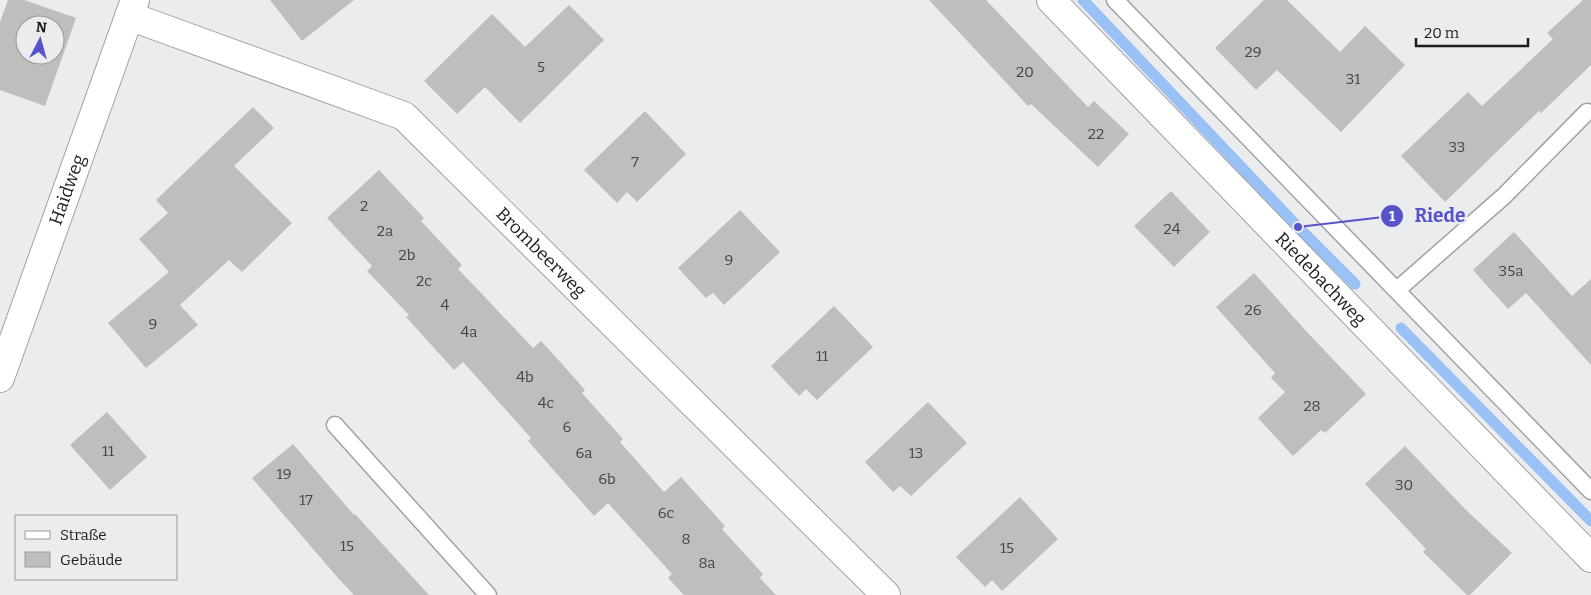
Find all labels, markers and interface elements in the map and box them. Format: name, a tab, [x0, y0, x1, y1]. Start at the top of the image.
north arrow	[15, 15, 65, 65]
scale bar	[1416, 15, 1528, 47]
text: N	[35, 19, 48, 37]
text: 20 m	[1424, 24, 1460, 42]
house number: 29	[1245, 43, 1261, 61]
house number: 5	[537, 58, 545, 76]
house number: 20	[1016, 63, 1034, 81]
house number: 31	[1346, 70, 1360, 88]
house number: 22	[1088, 125, 1104, 143]
house number: 33	[1449, 138, 1465, 156]
street label: Haidweg	[45, 151, 90, 228]
house number: 7	[631, 153, 639, 171]
house number: 2	[360, 197, 368, 215]
callout: Riede	[1380, 199, 1476, 233]
street label: Brombeerweg	[491, 203, 591, 302]
text: Riede	[1415, 204, 1465, 227]
text: 1	[1389, 207, 1396, 225]
house number: 24	[1164, 220, 1181, 238]
house number: 2a	[377, 222, 393, 240]
street label: Riedebachweg	[1271, 228, 1371, 330]
house number: 2b	[399, 246, 415, 264]
house number: 9	[725, 251, 733, 269]
house number: 35a	[1499, 262, 1523, 280]
house number: 2c	[416, 272, 432, 290]
house number: 4	[441, 296, 450, 314]
house number: 26	[1245, 301, 1262, 319]
house number: 9	[149, 315, 157, 333]
house number: 4a	[461, 323, 477, 341]
house number: 11	[816, 347, 828, 365]
house number: 4b	[516, 368, 534, 386]
house number: 4c	[538, 394, 555, 412]
house number: 28	[1303, 397, 1321, 415]
house number: 6	[563, 418, 572, 436]
house number: 11	[102, 442, 114, 460]
house number: 6a	[575, 444, 593, 462]
house number: 13	[909, 444, 923, 462]
house number: 19	[277, 465, 291, 483]
house number: 6b	[598, 470, 616, 488]
house number: 30	[1395, 476, 1413, 494]
house number: 17	[299, 491, 313, 509]
house number: 6c	[658, 504, 675, 522]
legend	[15, 515, 178, 580]
text: Straße	[60, 526, 106, 544]
house number: 8	[681, 530, 691, 548]
house number: 15	[340, 537, 354, 555]
house number: 15	[1000, 539, 1014, 557]
text: Gebäude	[60, 551, 123, 569]
house number: 8a	[699, 554, 715, 572]

